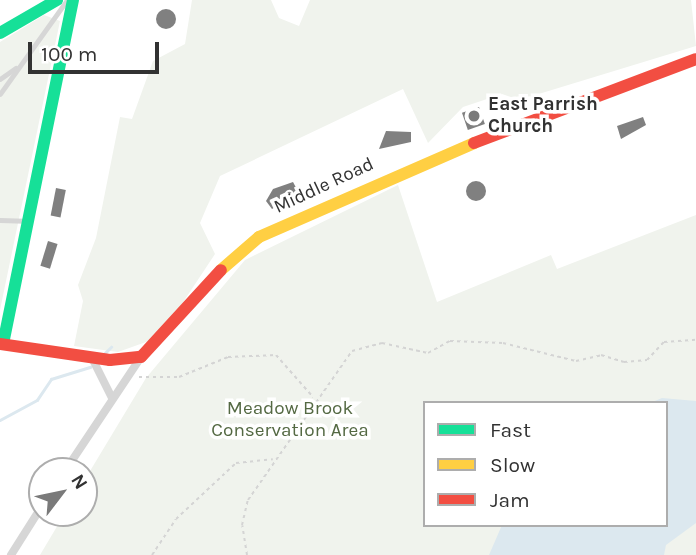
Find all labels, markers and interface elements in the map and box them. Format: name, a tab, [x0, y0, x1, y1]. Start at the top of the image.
scale bar	[32, 28, 163, 72]
text: 100 m	[41, 42, 98, 66]
place label: East Parrish Church	[488, 94, 598, 138]
marker: East Parrish Church	[466, 108, 482, 124]
street label: Middle Road	[270, 153, 378, 219]
park label: Meadow Brook Conservation Area	[211, 398, 369, 442]
legend	[423, 401, 668, 527]
text: Fast	[490, 418, 531, 442]
text: Slow	[490, 453, 535, 477]
north arrow	[28, 457, 98, 527]
text: N	[66, 470, 92, 494]
text: Jam	[490, 488, 530, 512]

